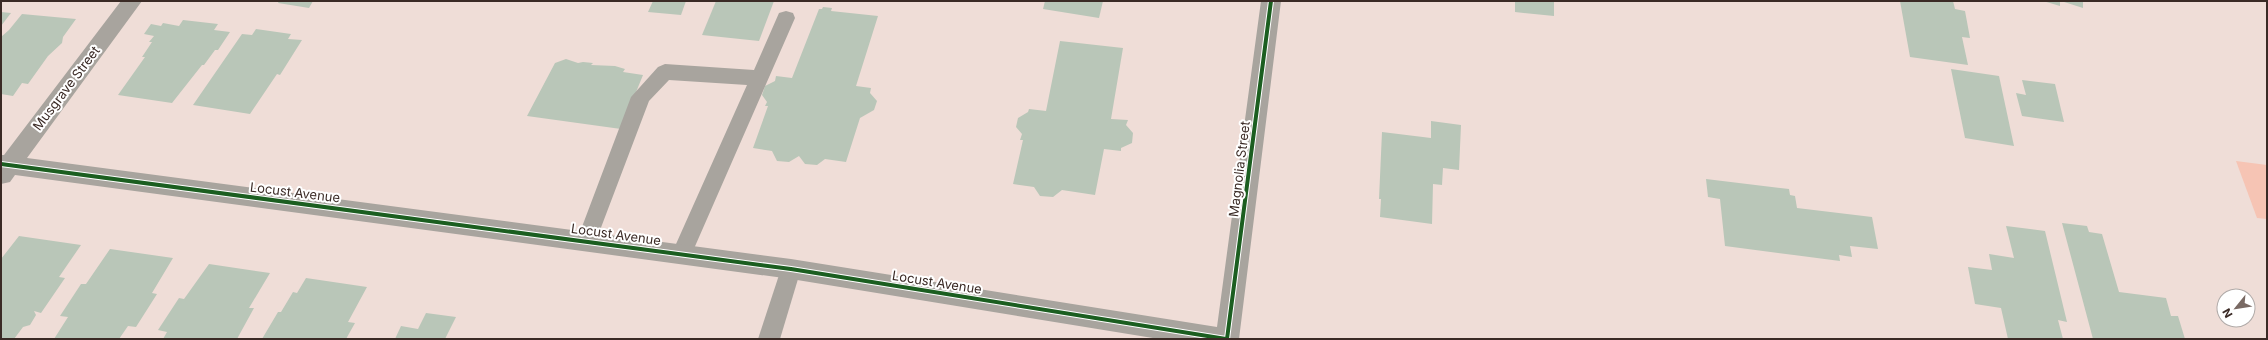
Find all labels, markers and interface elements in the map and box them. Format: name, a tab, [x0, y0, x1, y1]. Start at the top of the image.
street label: Musgrave Street	[29, 43, 103, 133]
street label: Magnolia Street	[1225, 120, 1253, 218]
street label: Locust Avenue	[249, 179, 341, 205]
street label: Locust Avenue	[570, 220, 662, 248]
street label: Locust Avenue	[891, 267, 983, 297]
north arrow	[2216, 288, 2256, 328]
text: N	[2219, 306, 2235, 320]

